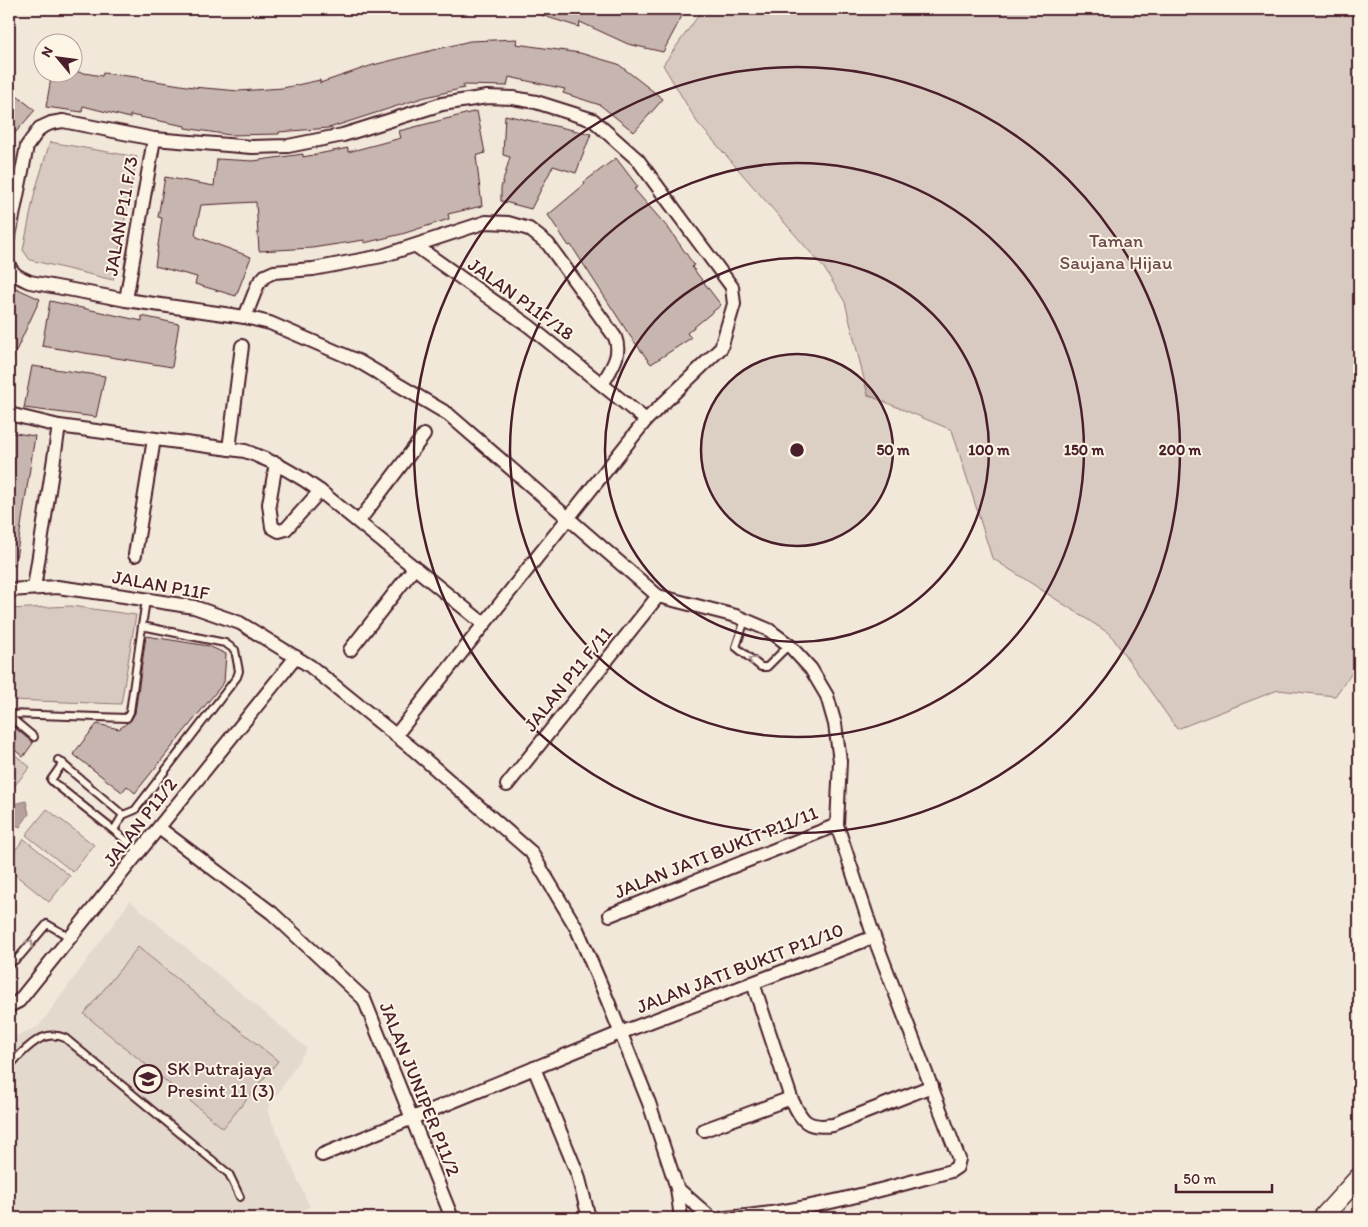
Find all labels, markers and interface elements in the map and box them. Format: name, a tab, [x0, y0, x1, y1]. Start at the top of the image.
north arrow	[32, 32, 82, 82]
text: N	[37, 44, 57, 60]
street label: JALAN P11 F/3	[99, 154, 143, 278]
park label: Taman Saujana Hijau	[1060, 229, 1173, 274]
street label: JALAN P11F/18	[463, 253, 579, 345]
centre of rings	[788, 441, 806, 459]
text: 50 m	[876, 441, 910, 459]
text: 100 m	[968, 441, 1010, 459]
text: 150 m	[1064, 441, 1104, 459]
text: 200 m	[1159, 441, 1202, 459]
street label: JALAN P11F	[111, 565, 212, 605]
street label: JALAN P11 F/11	[519, 622, 617, 736]
one-way arrow	[748, 657, 758, 666]
street label: JALAN P11/2	[98, 773, 182, 871]
street label: JALAN JATI BUKIT P11/11	[611, 801, 821, 903]
street label: JALAN JATI BUKIT P11/10	[633, 918, 847, 1018]
one-way arrow	[24, 940, 32, 949]
street label: JALAN JUNIPER P11/2	[375, 999, 465, 1179]
place label: SK Putrajaya Presint 11 (3)	[167, 1057, 275, 1102]
school or university icon: SK Putrajaya Presint 11 (3)	[133, 1064, 163, 1094]
scale bar	[1176, 1162, 1272, 1194]
text: 50 m	[1183, 1170, 1216, 1188]

